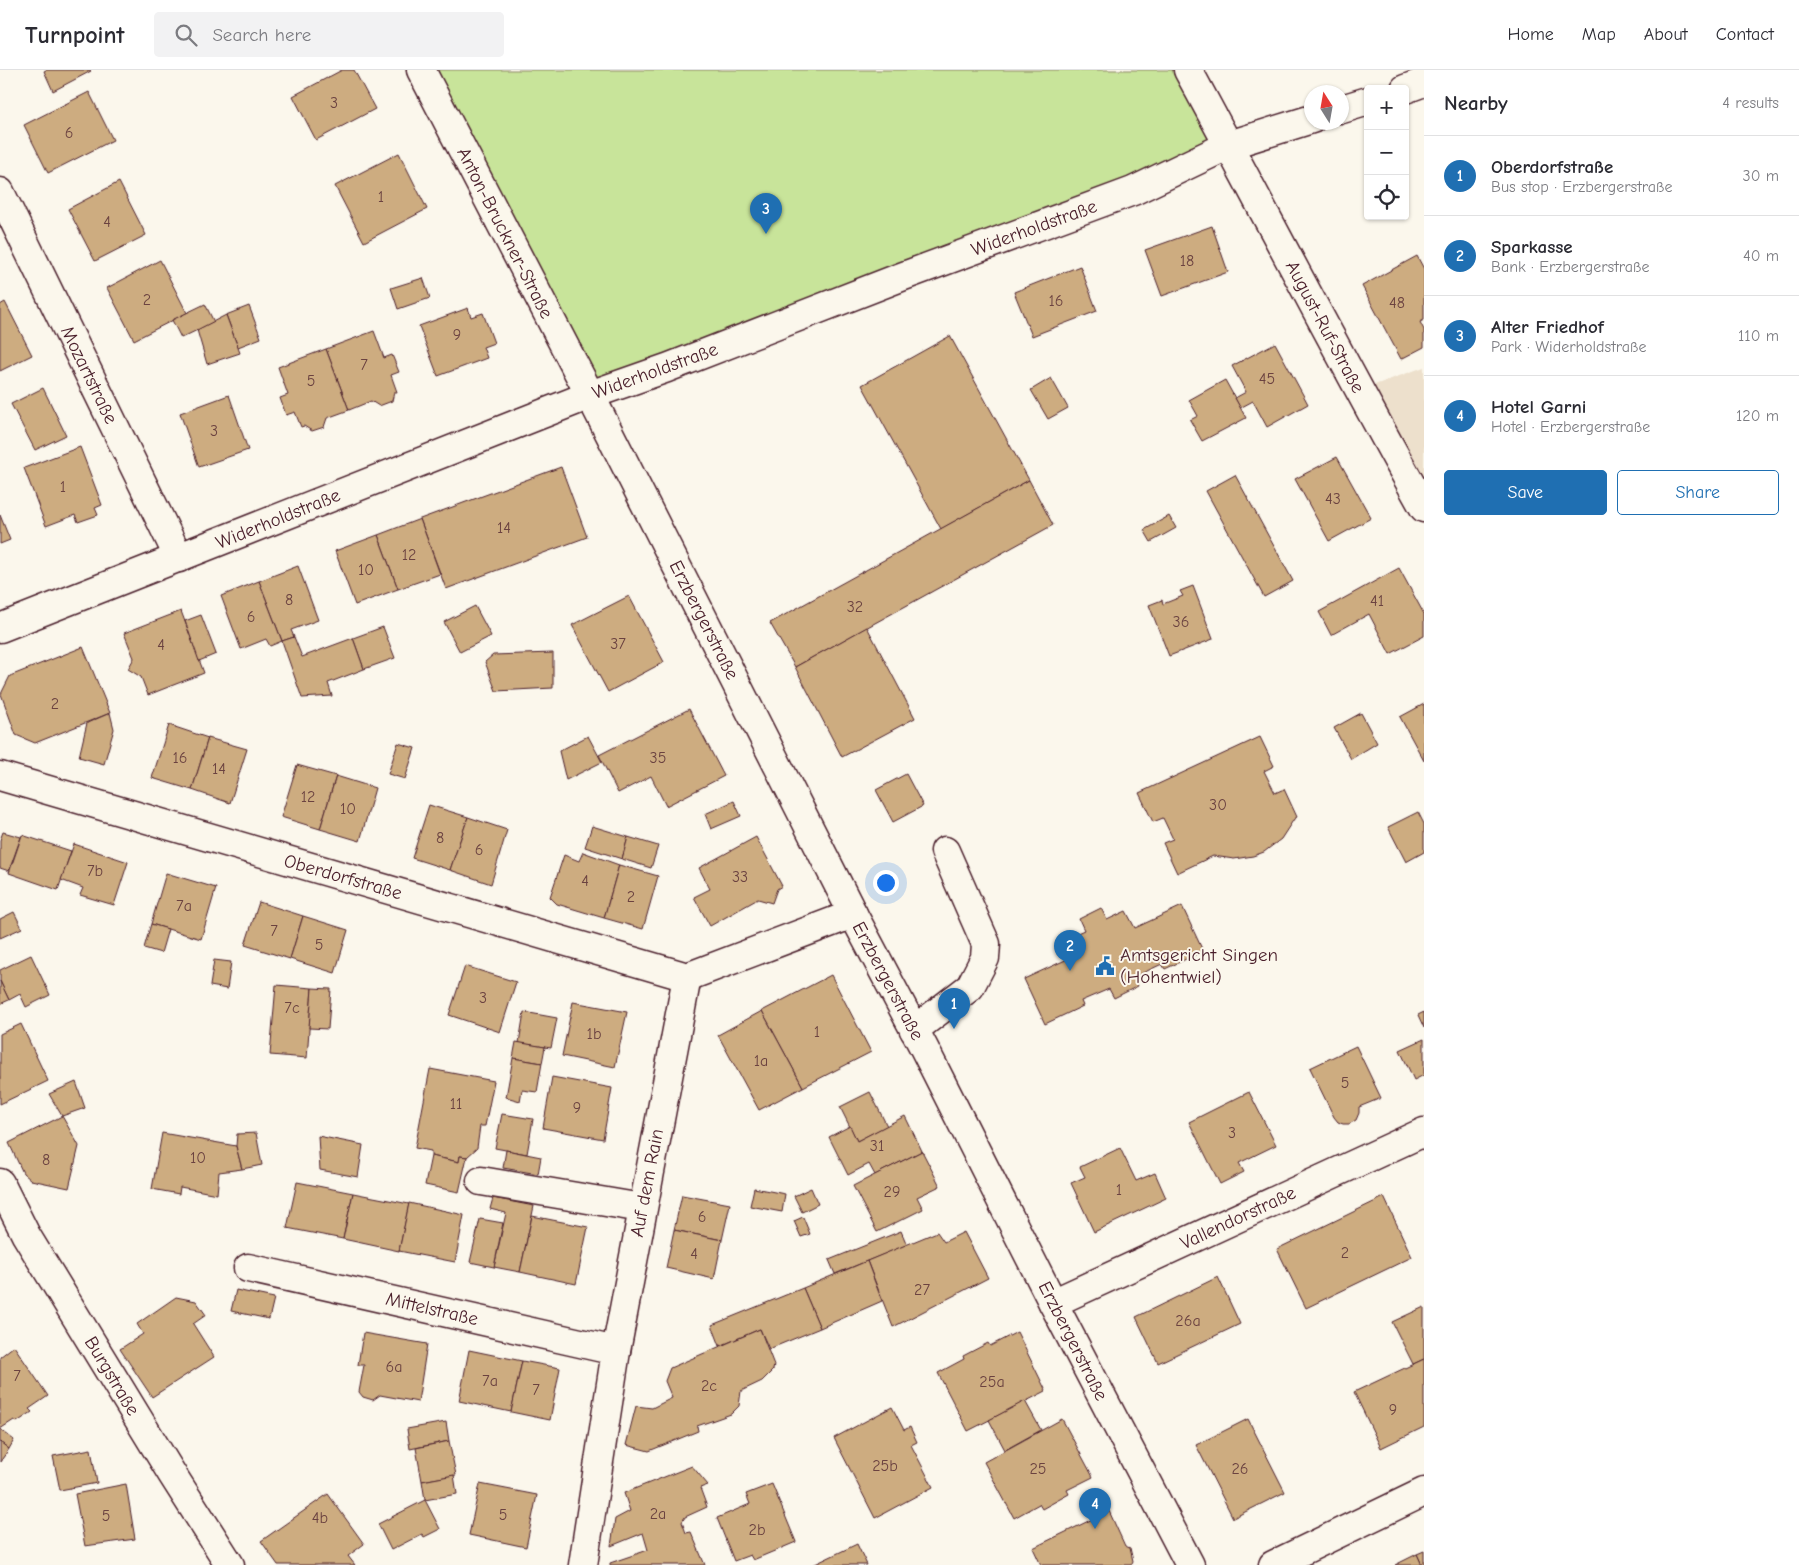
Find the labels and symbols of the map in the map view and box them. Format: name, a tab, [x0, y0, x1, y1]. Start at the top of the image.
north arrow	[1304, 85, 1349, 130]
house number: 3	[330, 94, 338, 112]
house number: 6	[65, 124, 73, 142]
street label: Anton-Bruckner-Straße	[452, 144, 558, 322]
house number: 1	[378, 188, 384, 206]
pin: 3	[750, 193, 782, 234]
street label: Widerholdstraße	[968, 195, 1100, 261]
house number: 4	[103, 213, 111, 231]
house number: 18	[1180, 252, 1194, 270]
street label: August-Ruf-Straße	[1281, 257, 1369, 397]
house number: 2	[143, 291, 151, 309]
house number: 16	[1048, 292, 1064, 310]
house number: 48	[1389, 294, 1405, 312]
street label: Mozartstraße	[56, 323, 122, 427]
house number: 9	[453, 326, 461, 344]
street label: Widerholdstraße	[589, 338, 721, 404]
house number: 7	[360, 356, 368, 374]
house number: 45	[1259, 370, 1275, 388]
house number: 5	[307, 372, 315, 390]
house number: 3	[210, 422, 218, 440]
house number: 1	[60, 478, 66, 496]
street label: Widerholdstraße	[213, 484, 343, 554]
house number: 43	[1325, 490, 1341, 508]
house number: 14	[497, 519, 511, 537]
house number: 12	[402, 546, 416, 564]
street label: Erzbergerstraße	[664, 557, 744, 683]
house number: 10	[358, 561, 374, 579]
house number: 8	[285, 591, 293, 609]
house number: 41	[1370, 592, 1384, 610]
house number: 32	[847, 598, 863, 616]
house number: 6	[247, 608, 255, 626]
house number: 36	[1173, 613, 1189, 631]
house number: 37	[610, 635, 626, 653]
house number: 4	[157, 636, 165, 654]
house number: 2	[51, 695, 59, 713]
house number: 16	[172, 749, 188, 767]
house number: 35	[650, 749, 666, 767]
house number: 14	[212, 760, 226, 778]
house number: 12	[301, 788, 315, 806]
house number: 30	[1209, 796, 1227, 814]
house number: 10	[340, 800, 356, 818]
house number: 8	[436, 829, 444, 847]
house number: 6	[475, 841, 483, 859]
street label: Oberdorfstraße	[281, 850, 405, 904]
house number: 7b	[87, 862, 103, 880]
house number: 33	[732, 868, 748, 886]
your location	[873, 870, 899, 896]
house number: 4	[581, 872, 589, 890]
house number: 2	[627, 888, 635, 906]
house number: 7a	[176, 897, 192, 915]
street label: Erzbergerstraße	[848, 918, 928, 1044]
house number: 7	[270, 922, 278, 940]
pin: 2	[1054, 930, 1086, 971]
house number: 5	[315, 936, 323, 954]
place label: Amtsgericht Singen (Hohentwiel)	[1120, 944, 1278, 988]
public building icon: Amtsgericht Singen (Hohentwiel)	[1094, 955, 1116, 977]
pin: 1	[938, 988, 970, 1029]
house number: 3	[479, 989, 487, 1007]
house number: 7c	[284, 999, 300, 1017]
house number: 1	[814, 1023, 820, 1041]
house number: 1b	[587, 1025, 601, 1043]
house number: 1a	[754, 1052, 768, 1070]
house number: 5	[1341, 1074, 1349, 1092]
house number: 11	[450, 1095, 462, 1113]
house number: 9	[573, 1099, 581, 1117]
house number: 3	[1228, 1124, 1236, 1142]
street label: Auf dem Rain	[626, 1127, 668, 1239]
house number: 31	[870, 1137, 884, 1155]
house number: 10	[190, 1149, 206, 1167]
house number: 8	[42, 1151, 50, 1169]
house number: 1	[1116, 1181, 1122, 1199]
street label: Vallendorstraße	[1177, 1182, 1299, 1254]
house number: 29	[884, 1183, 900, 1201]
house number: 6	[698, 1208, 706, 1226]
house number: 2	[1341, 1244, 1349, 1262]
house number: 4	[690, 1245, 698, 1263]
street label: Erzbergerstraße	[1033, 1278, 1113, 1404]
house number: 27	[914, 1281, 930, 1299]
street label: Mittelstraße	[384, 1288, 480, 1330]
house number: 26a	[1175, 1312, 1201, 1330]
street label: Burgstraße	[80, 1332, 144, 1420]
house number: 6a	[386, 1358, 402, 1376]
house number: 7	[13, 1367, 21, 1385]
house number: 7a	[482, 1372, 498, 1390]
house number: 25a	[979, 1373, 1005, 1391]
house number: 2c	[701, 1377, 717, 1395]
house number: 7	[532, 1381, 540, 1399]
house number: 9	[1389, 1401, 1397, 1419]
house number: 25b	[872, 1457, 898, 1475]
house number: 25	[1029, 1460, 1047, 1478]
house number: 26	[1231, 1460, 1249, 1478]
pin: 4	[1079, 1488, 1111, 1529]
house number: 2a	[650, 1505, 666, 1523]
house number: 5	[499, 1506, 507, 1524]
house number: 5	[102, 1507, 110, 1525]
house number: 4b	[312, 1509, 328, 1527]
house number: 2b	[749, 1521, 765, 1539]

